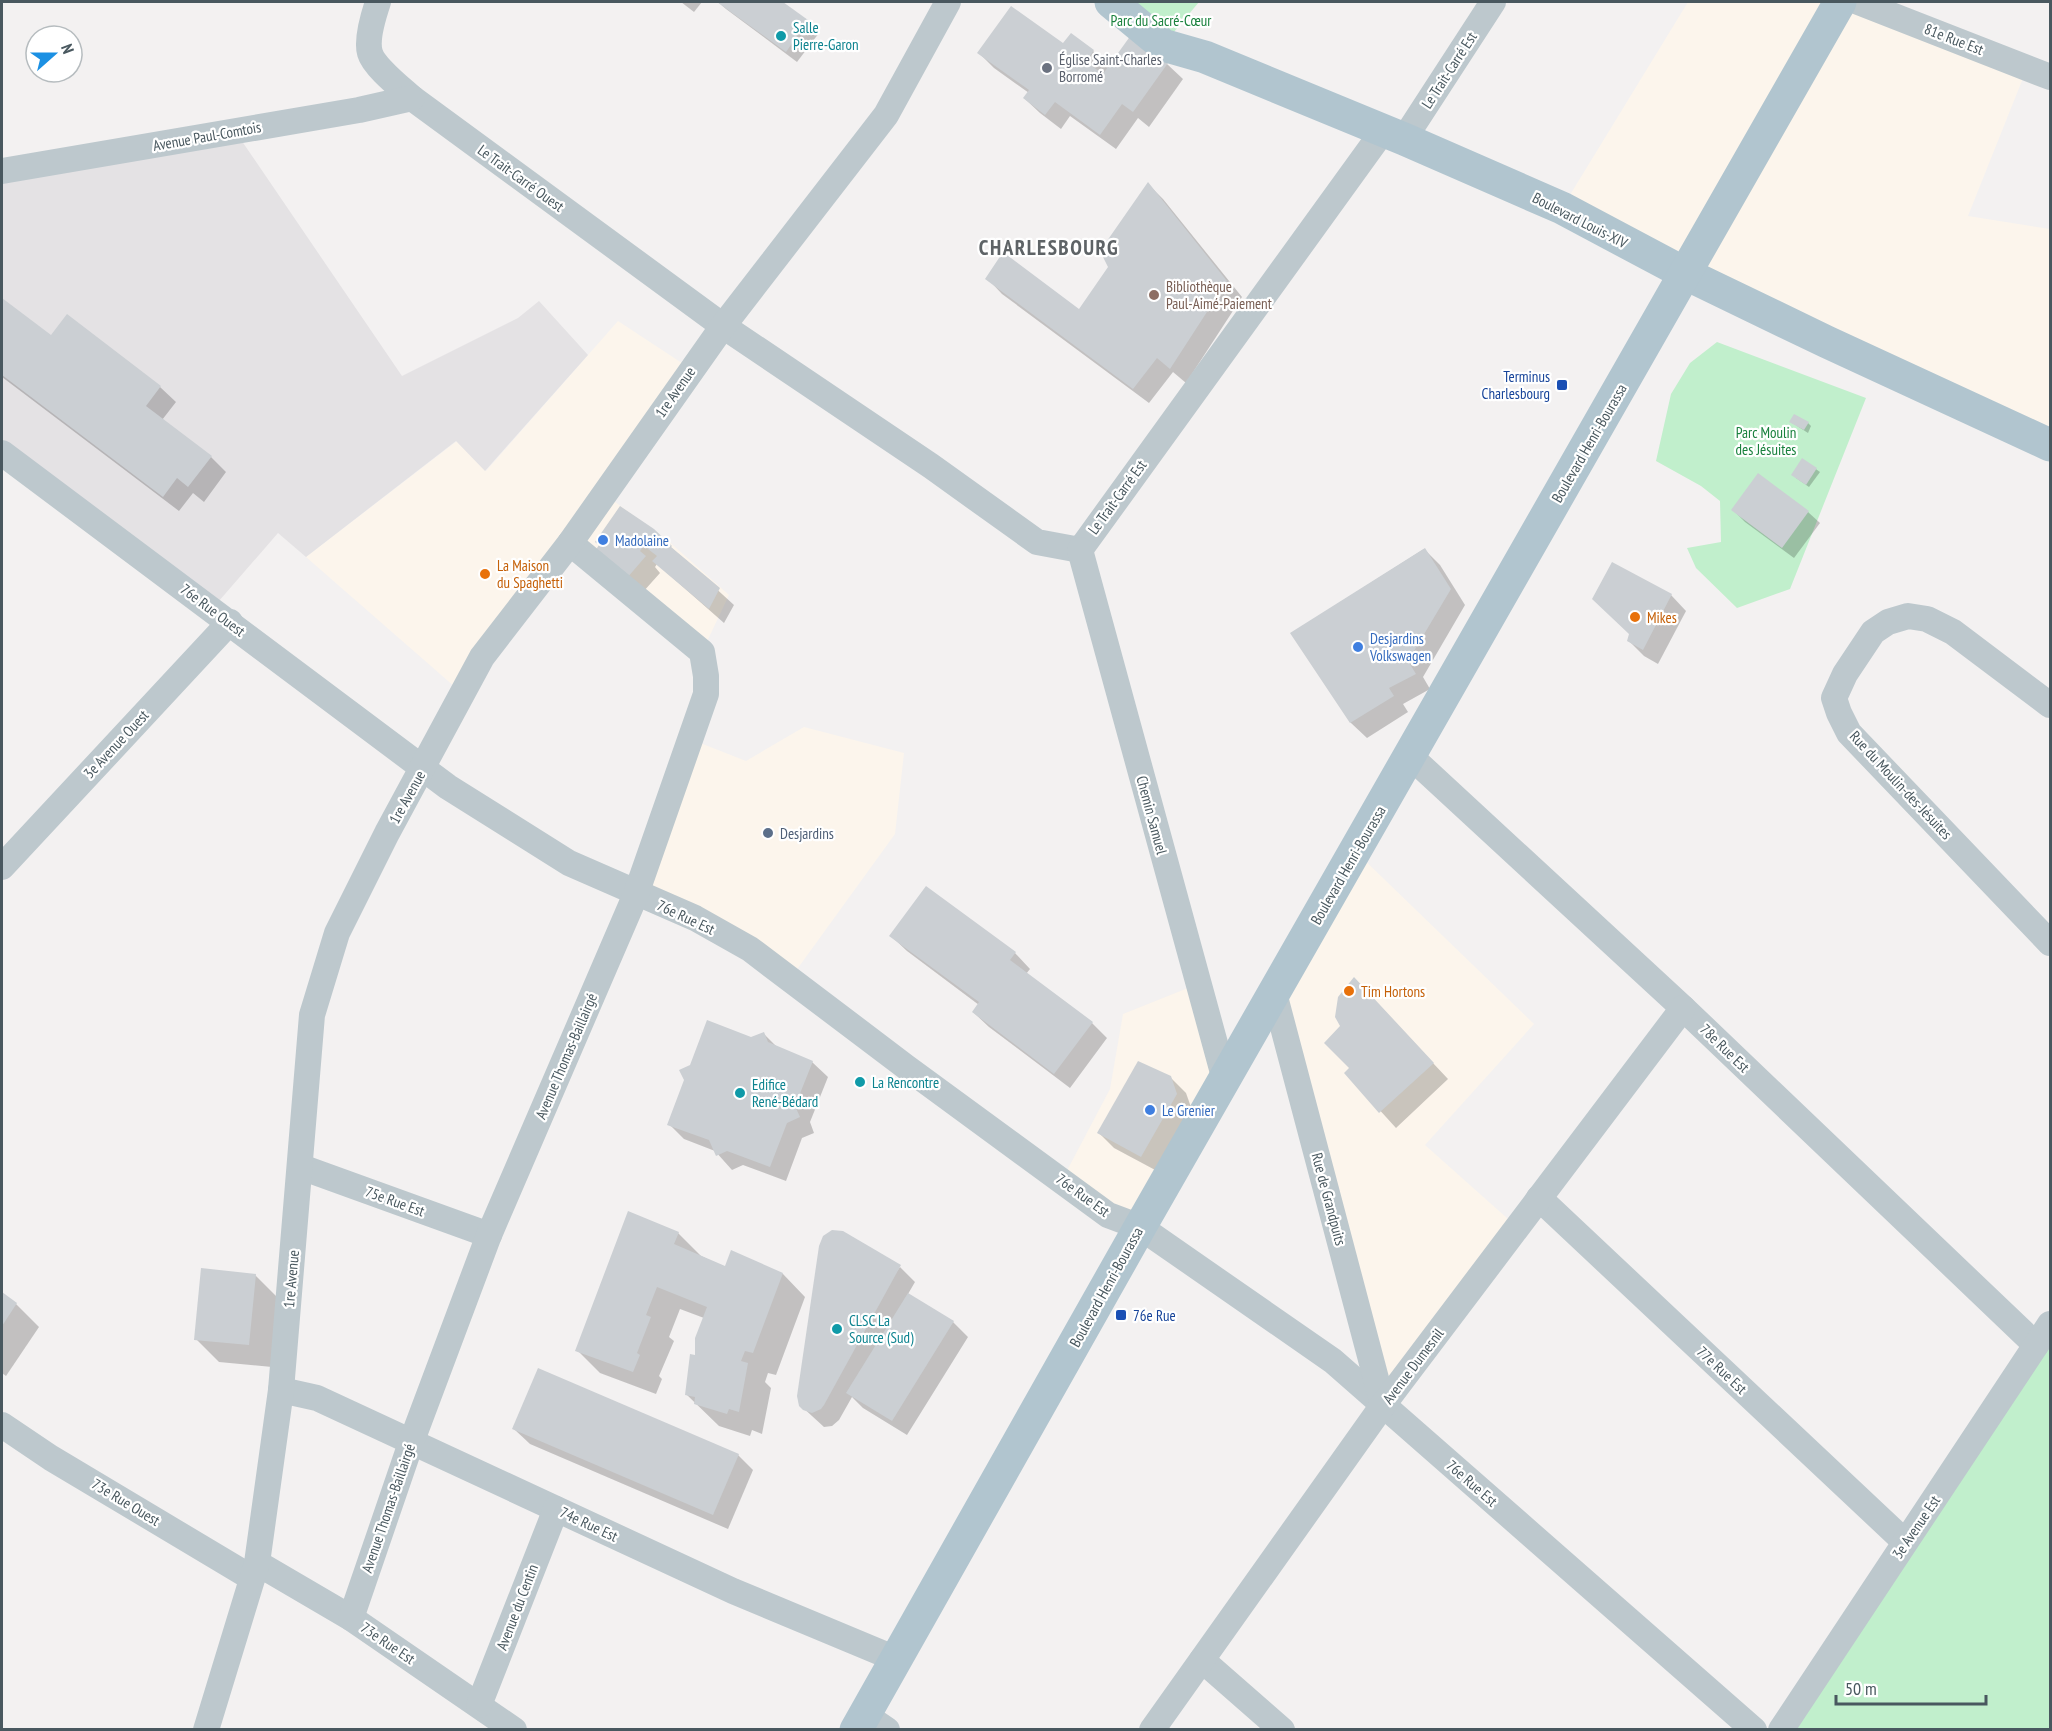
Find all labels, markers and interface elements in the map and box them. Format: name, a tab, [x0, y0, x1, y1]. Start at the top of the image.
park label: Parc du Sacré-Cœur	[1111, 11, 1212, 30]
place label: Salle Pierre-Garon	[793, 18, 859, 54]
street label: 81e Rue Est	[1922, 19, 1986, 59]
north arrow	[24, 24, 84, 84]
street label: Le Trait-Carré Est	[1417, 28, 1481, 112]
marker: Salle Pierre-Garon	[774, 29, 788, 43]
text: N	[57, 41, 79, 56]
place label: Église Saint-Charles Borromé	[1059, 50, 1162, 86]
marker: Église Saint-Charles Borromé	[1040, 61, 1054, 75]
street label: Avenue Paul-Comtois	[152, 117, 262, 155]
street label: Le Trait-Carré Ouest	[474, 140, 568, 216]
street label: Boulevard Louis-XIV	[1529, 188, 1631, 252]
district label: CHARLESBOURG	[979, 234, 1119, 261]
place label: Bibliothèque Paul-Aimé-Paiement	[1166, 277, 1272, 313]
marker: Bibliothèque Paul-Aimé-Paiement	[1147, 288, 1161, 302]
street label: 1re Avenue	[651, 363, 699, 421]
place label: Terminus Charlesbourg	[1482, 367, 1550, 403]
marker: Terminus Charlesbourg	[1555, 378, 1569, 392]
street label: Boulevard Henri-Bourassa	[1547, 380, 1631, 506]
park label: Parc Moulin des Jésuites	[1736, 423, 1796, 459]
street label: Le Trait-Carré Est	[1084, 456, 1150, 538]
place label: Madolaine	[615, 531, 669, 550]
marker: Madolaine	[596, 533, 610, 547]
place label: La Maison du Spaghetti	[497, 556, 563, 592]
marker: La Maison du Spaghetti	[478, 567, 492, 581]
street label: 76e Rue Ouest	[177, 580, 249, 640]
place label: Mikes	[1647, 608, 1677, 627]
marker: Mikes	[1628, 610, 1642, 624]
place label: Desjardins Volkswagen	[1369, 629, 1431, 665]
marker: Desjardins Volkswagen	[1351, 640, 1365, 654]
street label: 3e Avenue Ouest	[79, 706, 153, 782]
street label: Rue du Moulin-des-Jésuites	[1846, 727, 1956, 843]
street label: 1re Avenue	[385, 767, 429, 827]
street label: Chemin Samuel	[1132, 773, 1172, 857]
street label: Boulevard Henri-Bourassa	[1306, 802, 1390, 928]
place label: Desjardins	[780, 824, 834, 843]
marker: Desjardins	[761, 826, 775, 840]
street label: 76e Rue Est	[654, 895, 718, 939]
place label: Tim Hortons	[1361, 982, 1425, 1001]
marker: Tim Hortons	[1342, 984, 1356, 998]
street label: Avenue Thomas-Baillairgé	[531, 990, 601, 1122]
street label: 78e Rue Est	[1696, 1020, 1754, 1076]
place label: La Rencontre	[872, 1073, 939, 1092]
place label: Edifice René-Bédard	[752, 1075, 818, 1111]
marker: La Rencontre	[853, 1075, 867, 1089]
marker: Edifice René-Bédard	[733, 1086, 747, 1100]
place label: Le Grenier	[1162, 1101, 1216, 1120]
marker: Le Grenier	[1143, 1103, 1157, 1117]
street label: Rue de Grandpuits	[1308, 1151, 1350, 1247]
street label: 76e Rue Est	[1053, 1169, 1113, 1221]
street label: 75e Rue Est	[363, 1182, 427, 1220]
street label: Boulevard Henri-Bourassa	[1065, 1224, 1147, 1350]
street label: 1re Avenue	[279, 1249, 303, 1309]
place label: 76e Rue	[1133, 1306, 1176, 1325]
marker: 76e Rue	[1114, 1308, 1128, 1322]
place label: CLSC La Source (Sud)	[849, 1311, 914, 1347]
marker: CLSC La Source (Sud)	[830, 1322, 844, 1336]
street label: Avenue Dumesnil	[1378, 1324, 1448, 1408]
street label: 77e Rue Est	[1693, 1342, 1751, 1398]
street label: Avenue Thomas-Baillairgé	[357, 1441, 419, 1575]
street label: 76e Rue Est	[1443, 1456, 1501, 1510]
street label: 73e Rue Ouest	[88, 1474, 164, 1530]
street label: 3e Avenue Est	[1888, 1492, 1944, 1562]
street label: 74e Rue Est	[557, 1502, 621, 1546]
street label: Avenue du Centin	[492, 1561, 542, 1653]
street label: 73e Rue Est	[357, 1618, 419, 1668]
scale bar	[1836, 1668, 1986, 1706]
text: 50 m	[1845, 1677, 1877, 1700]

